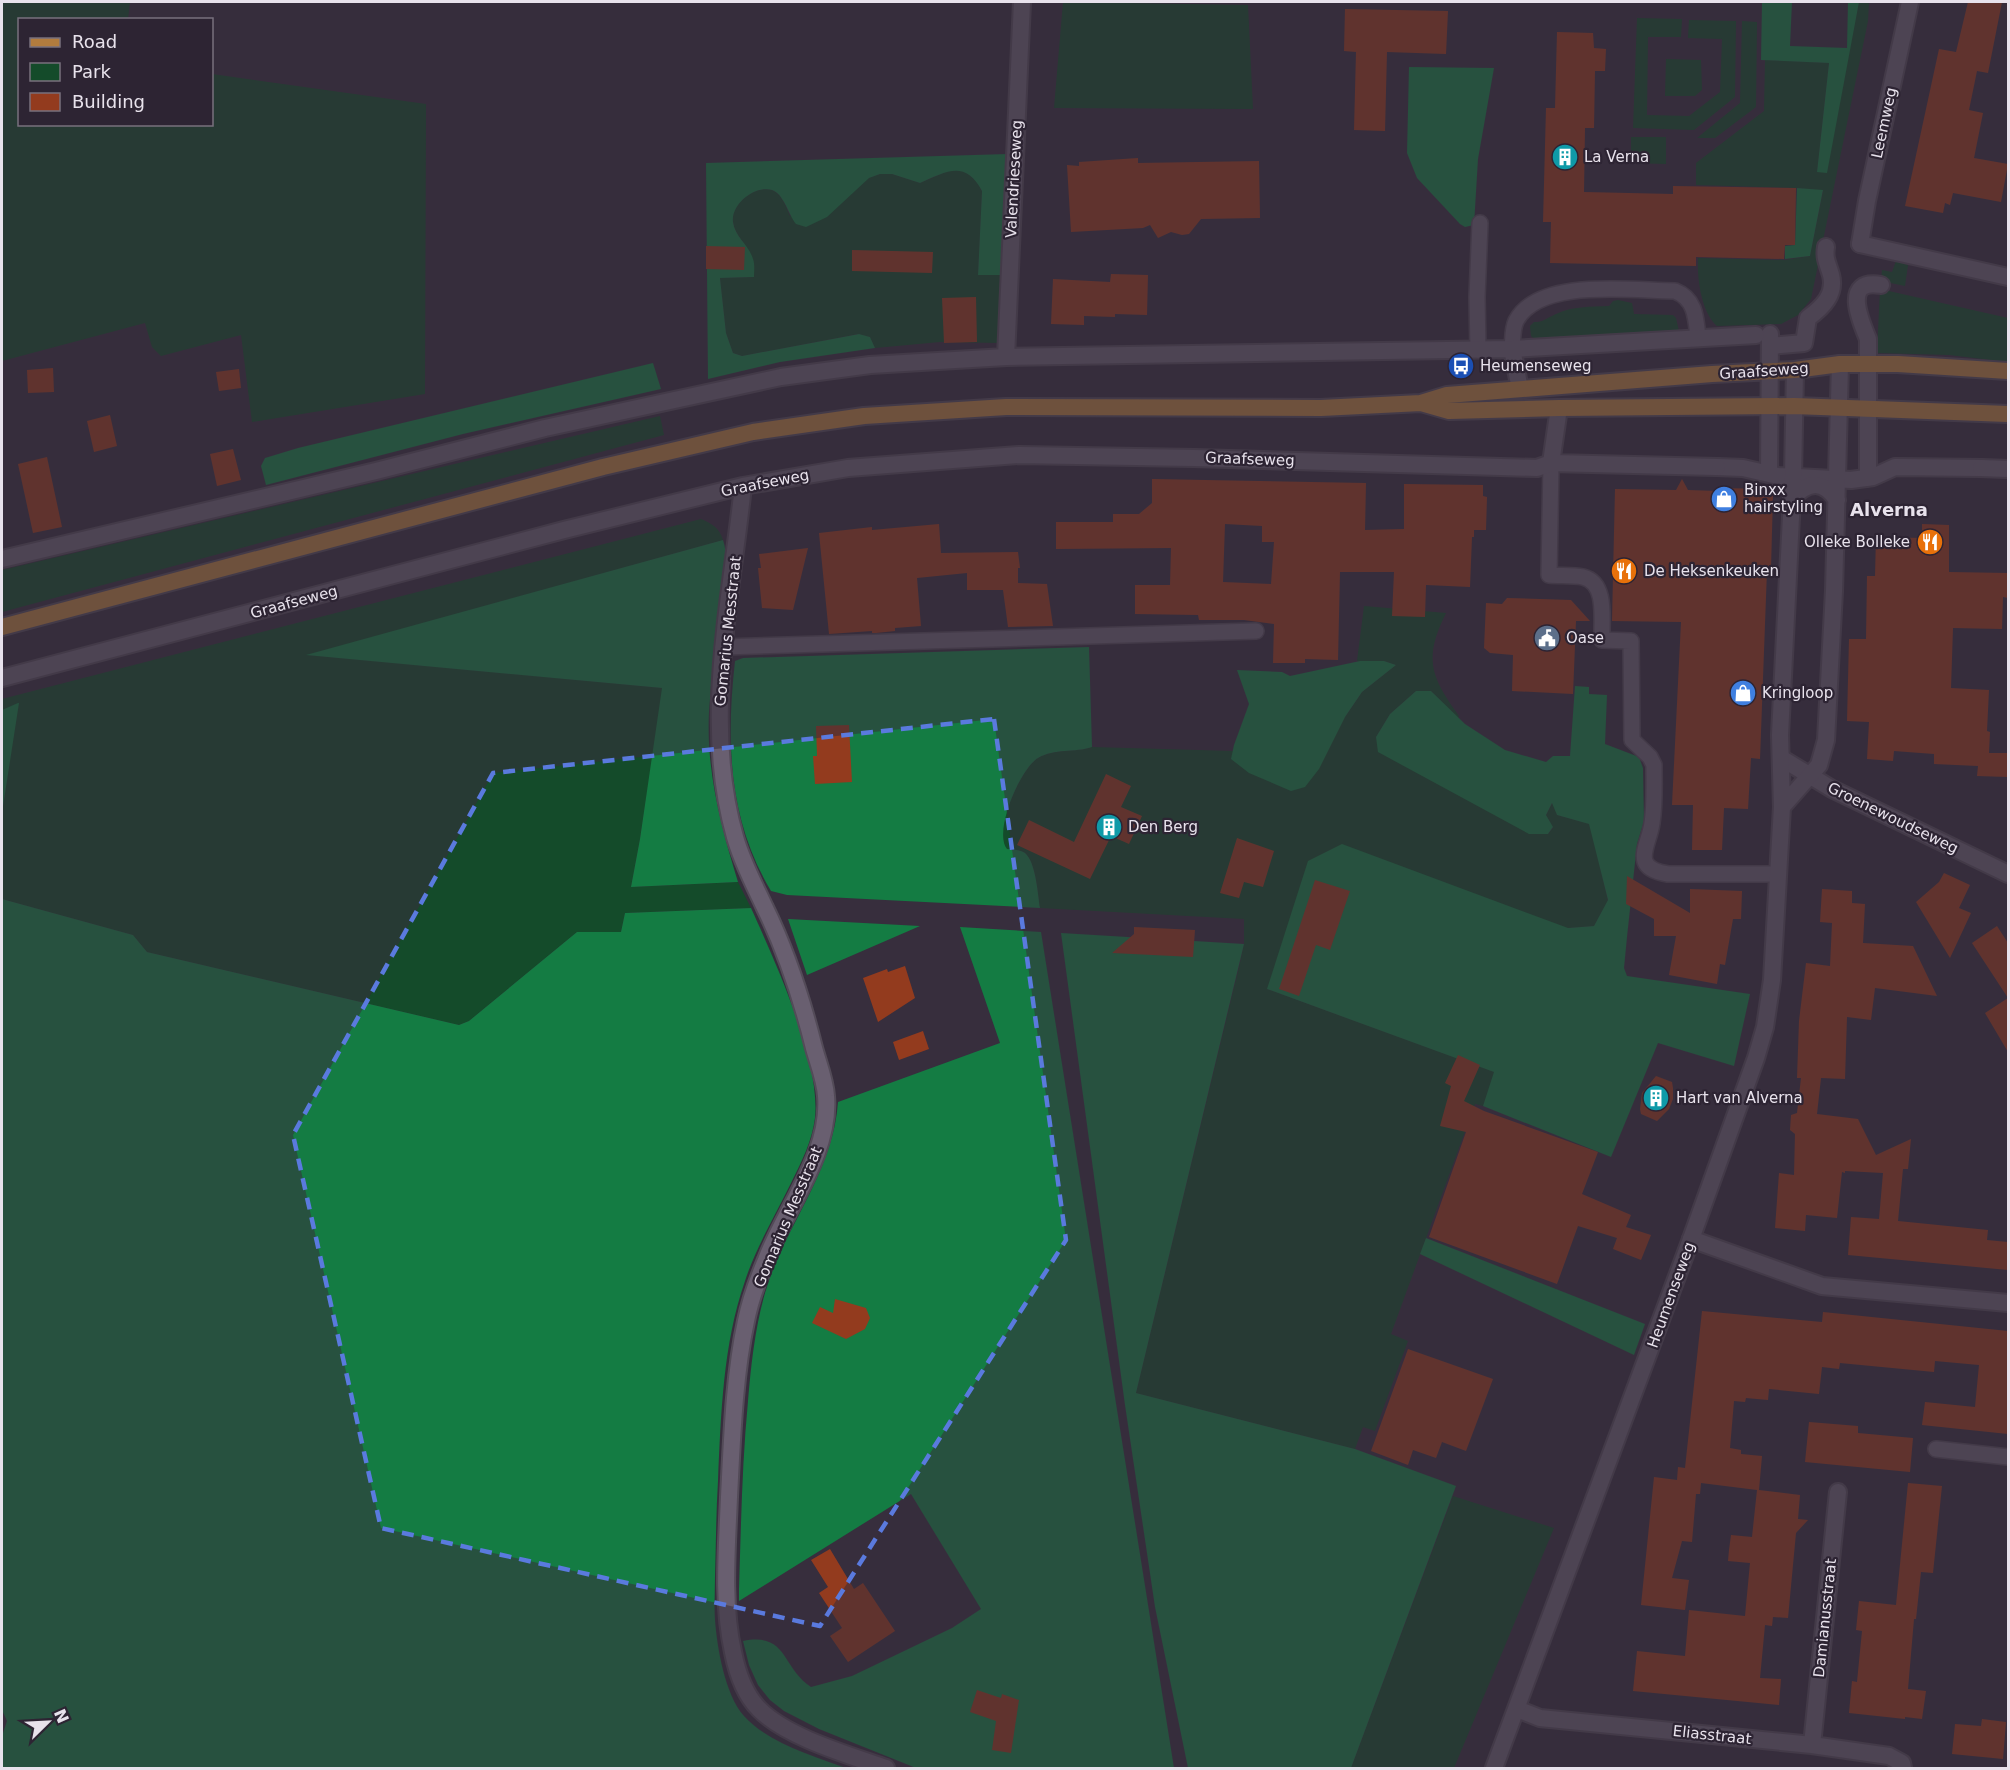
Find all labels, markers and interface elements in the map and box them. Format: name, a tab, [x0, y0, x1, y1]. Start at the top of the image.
legend	[18, 18, 213, 126]
text: Road	[72, 31, 117, 52]
text: Park	[72, 61, 111, 82]
street label: Leemweg	[1868, 86, 1900, 160]
text: Building	[72, 91, 145, 112]
street label: Valendrieseweg	[1002, 119, 1026, 239]
building icon: La Verna	[1550, 142, 1580, 172]
place label: La Verna	[1584, 148, 1649, 166]
bus stop icon: Heumenseweg	[1446, 351, 1476, 381]
place label: Heumenseweg	[1480, 357, 1591, 375]
street label: Graafseweg	[1719, 359, 1809, 383]
street label: Graafseweg	[1205, 448, 1295, 470]
street label: Graafseweg	[719, 466, 811, 500]
place label: Binxx hairstyling	[1744, 481, 1823, 516]
shop icon: Binxx hairstyling	[1709, 484, 1739, 514]
district label: Alverna	[1850, 499, 1928, 520]
restaurant icon: Olleke Bolleke	[1915, 527, 1945, 557]
place label: Olleke Bolleke	[1804, 533, 1910, 551]
street label: Gomarius Messtraat	[711, 555, 745, 707]
restaurant icon: De Heksenkeuken	[1609, 556, 1639, 586]
place label: De Heksenkeuken	[1644, 562, 1779, 580]
street label: Graafseweg	[248, 582, 340, 622]
public building icon: Oase	[1532, 623, 1562, 653]
place label: Oase	[1566, 629, 1604, 647]
shop icon: Kringloop	[1728, 678, 1758, 708]
place label: Kringloop	[1762, 684, 1833, 702]
street label: Groenewoudseweg	[1825, 779, 1961, 857]
building icon: Den Berg	[1094, 812, 1124, 842]
place label: Den Berg	[1128, 818, 1198, 836]
building icon: Hart van Alverna	[1641, 1083, 1671, 1113]
place label: Hart van Alverna	[1676, 1089, 1803, 1107]
street label: Gomarius Messtraat	[750, 1144, 826, 1290]
street label: Heumenseweg	[1643, 1240, 1699, 1350]
street label: Damianusstraat	[1810, 1557, 1840, 1678]
north arrow	[18, 1692, 78, 1752]
text: N	[50, 1706, 73, 1726]
street label: Eliasstraat	[1672, 1722, 1752, 1748]

